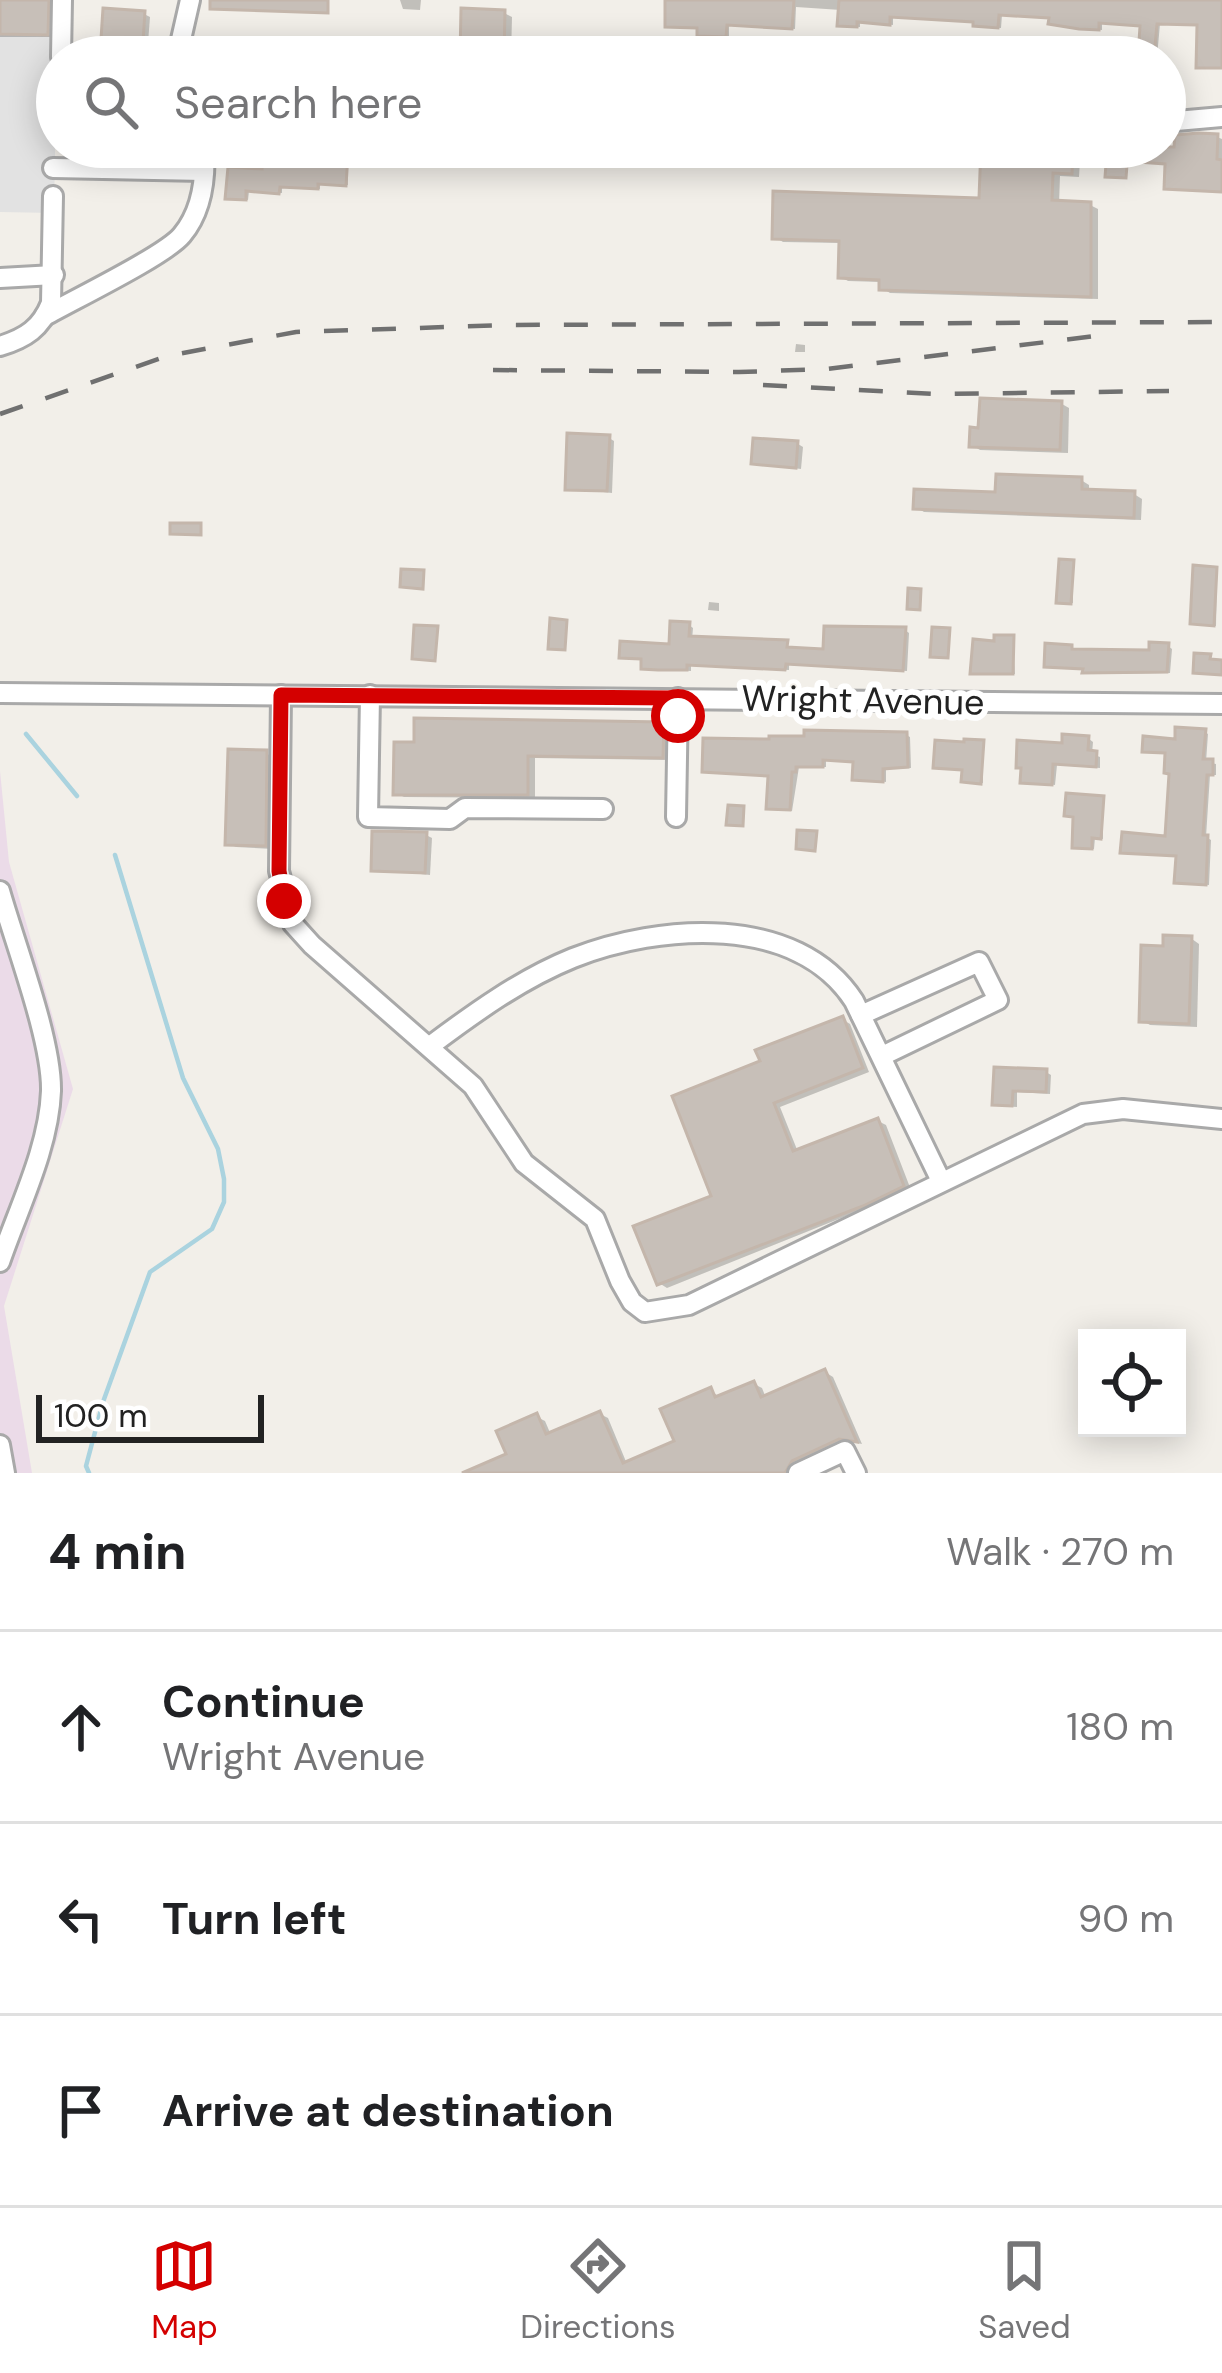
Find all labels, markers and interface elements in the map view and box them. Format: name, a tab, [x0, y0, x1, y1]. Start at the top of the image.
search box	[36, 36, 1186, 168]
icon: search	[78, 69, 144, 135]
text: Search here	[174, 73, 422, 132]
street label: Wright Avenue	[741, 674, 985, 726]
route start	[651, 689, 705, 743]
route end	[257, 874, 311, 928]
map controls	[1078, 1329, 1186, 1437]
button: locate	[1078, 1329, 1186, 1437]
scale bar	[36, 1389, 264, 1442]
text: 100 m	[54, 1394, 148, 1437]
text: 4 min	[48, 1518, 187, 1585]
text: Walk · 270 m	[946, 1526, 1174, 1577]
text: Continue	[162, 1672, 365, 1731]
icon: ahead	[48, 1694, 114, 1760]
text: 180 m	[1066, 1701, 1174, 1752]
text: Wright Avenue	[162, 1731, 425, 1782]
icon: left	[48, 1886, 114, 1952]
text: Turn left	[162, 1889, 346, 1948]
text: 90 m	[1078, 1893, 1174, 1944]
icon: arrive	[48, 2078, 114, 2144]
text: Arrive at destination	[162, 2081, 614, 2140]
tab: Map	[151, 2233, 218, 2348]
tab: Directions	[520, 2233, 676, 2348]
tab: Saved	[978, 2233, 1071, 2348]

